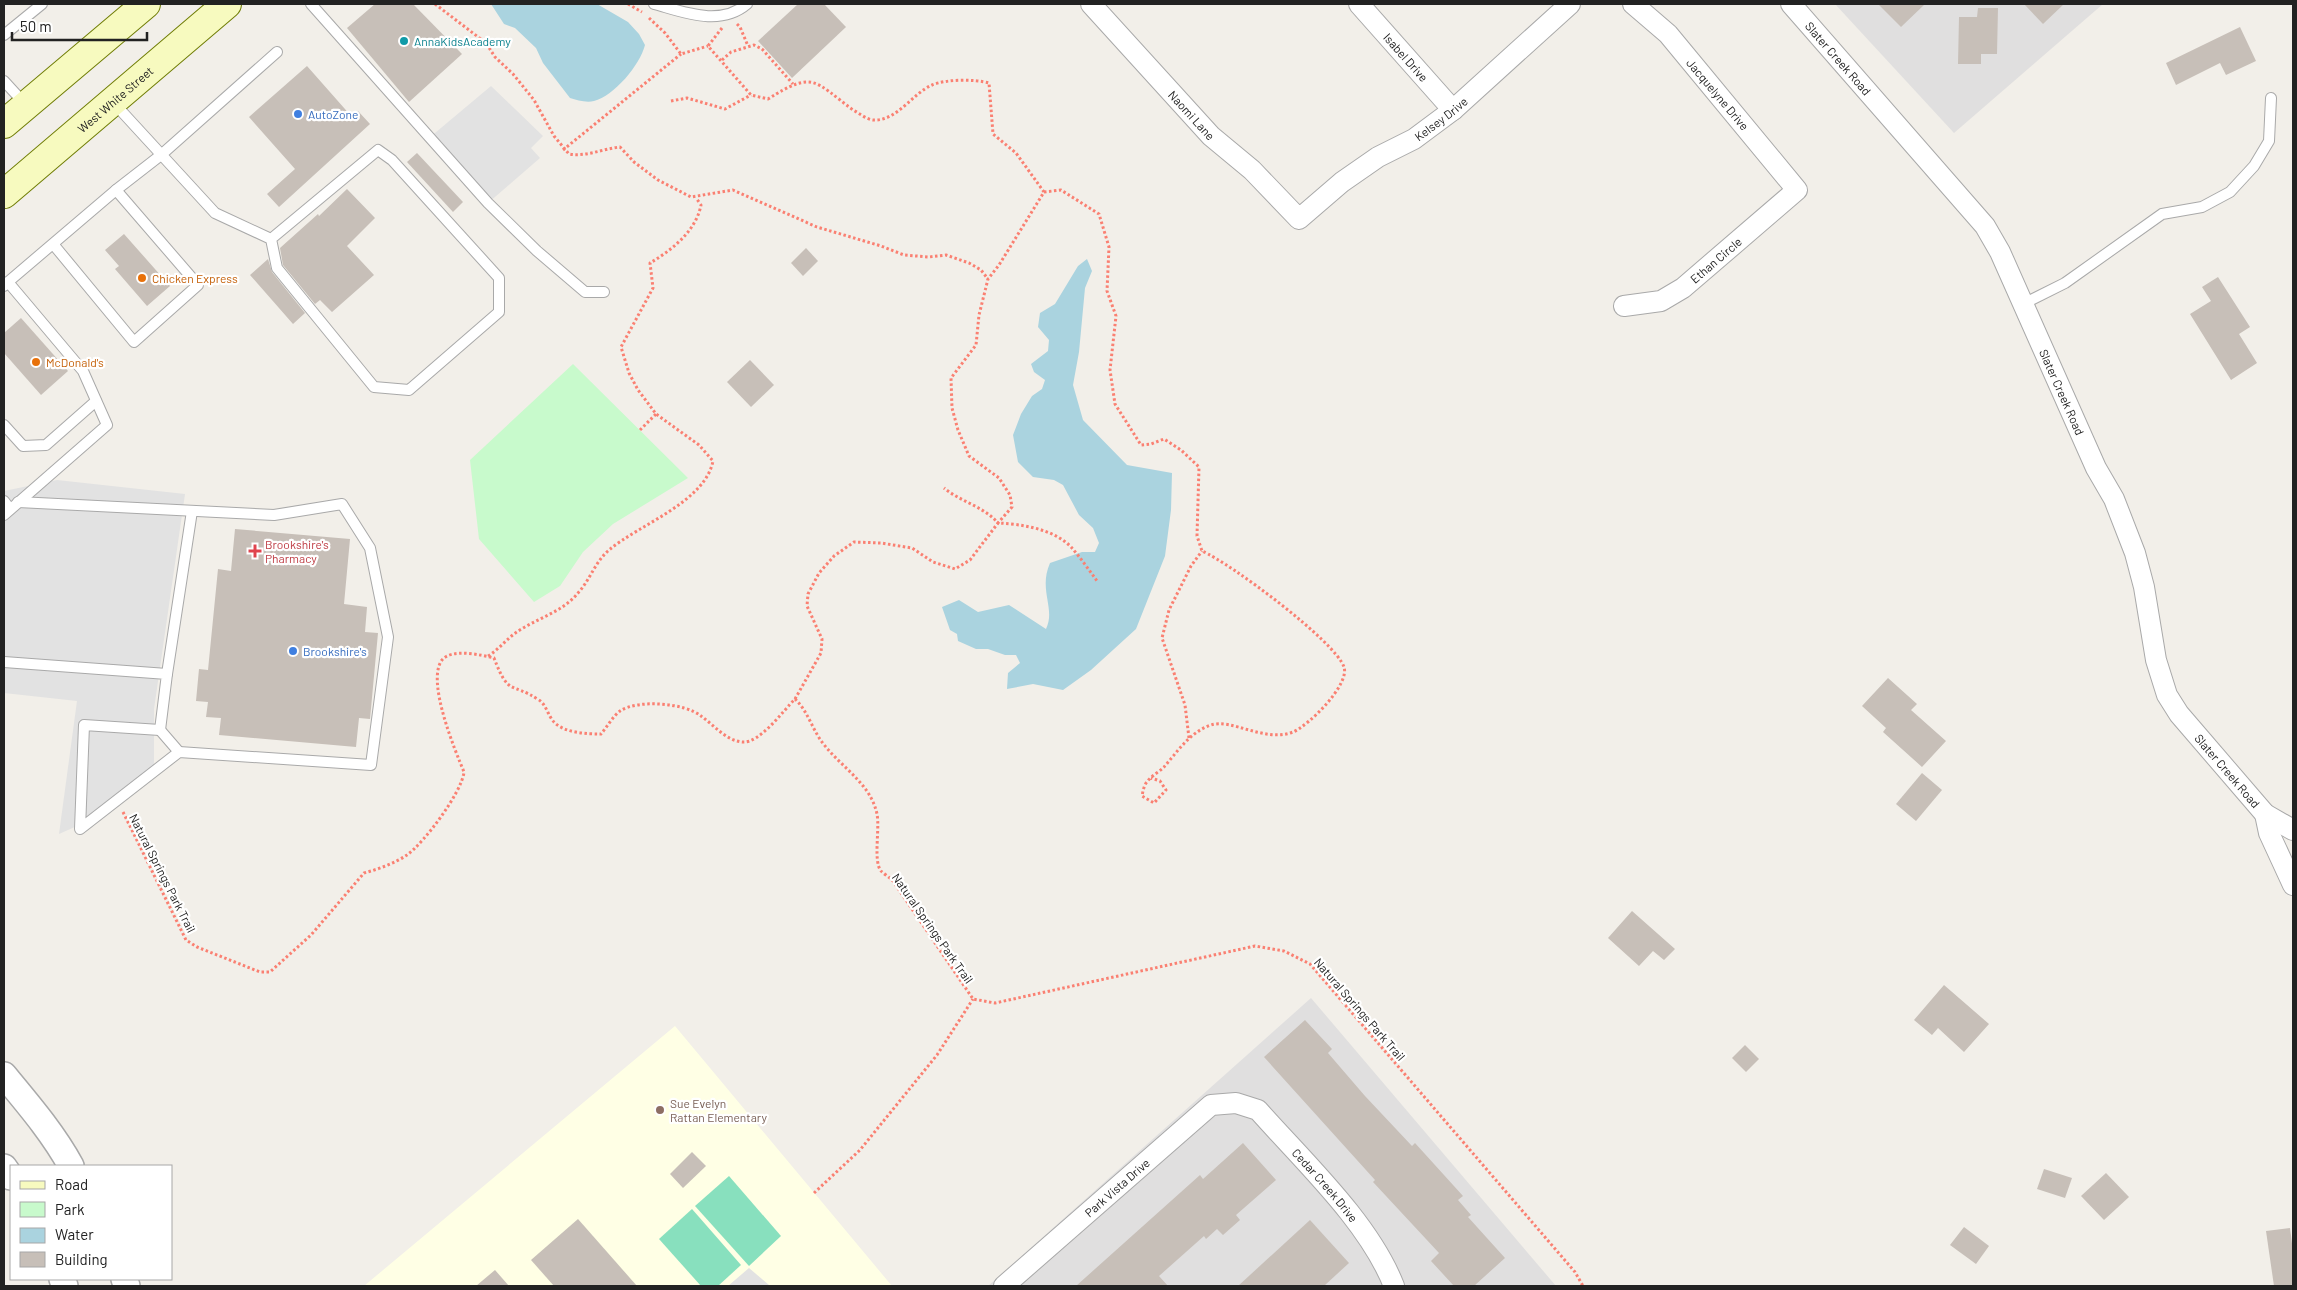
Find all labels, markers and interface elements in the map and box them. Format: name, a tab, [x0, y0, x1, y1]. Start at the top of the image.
scale bar	[12, 10, 148, 42]
text: 50 m	[20, 17, 52, 35]
street label: Slater Creek Road	[1803, 19, 1874, 98]
street label: Isabel Drive	[1381, 30, 1431, 84]
place label: AnnaKidsAcademy	[414, 34, 511, 48]
marker: AnnaKidsAcademy	[398, 35, 410, 47]
street label: Jacquelyne Drive	[1684, 55, 1752, 133]
street label: West White Street	[75, 63, 156, 135]
street label: Naomi Lane	[1166, 87, 1218, 143]
street label: Kelsey Drive	[1412, 94, 1470, 143]
place label: AutoZone	[308, 107, 358, 121]
marker: AutoZone	[292, 108, 304, 120]
street label: Ethan Circle	[1687, 234, 1744, 286]
place label: Chicken Express	[152, 271, 238, 285]
marker: Chicken Express	[136, 272, 148, 284]
street label: Slater Creek Road	[2037, 347, 2087, 437]
place label: McDonald's	[46, 355, 104, 369]
marker: McDonald's	[30, 356, 42, 368]
place label: Brookshire's Pharmacy	[265, 537, 329, 565]
marker: Brookshire's Pharmacy	[249, 545, 261, 557]
place label: Brookshire's	[303, 644, 367, 658]
marker: Brookshire's	[287, 645, 299, 657]
street label: Slater Creek Road	[2192, 731, 2263, 810]
street label: Natural Springs Park Trail	[127, 811, 199, 935]
street label: Natural Springs Park Trail	[890, 870, 976, 986]
street label: Natural Springs Park Trail	[1312, 955, 1408, 1063]
place label: Sue Evelyn Rattan Elementary	[670, 1096, 767, 1124]
marker: Sue Evelyn Rattan Elementary	[654, 1104, 666, 1116]
street label: Cedar Creek Drive	[1290, 1145, 1361, 1225]
street label: Park Vista Drive	[1082, 1155, 1152, 1219]
legend	[10, 1165, 172, 1280]
text: Road	[55, 1175, 88, 1193]
text: Park	[55, 1200, 85, 1218]
text: Water	[55, 1225, 94, 1243]
text: Building	[55, 1250, 108, 1268]

